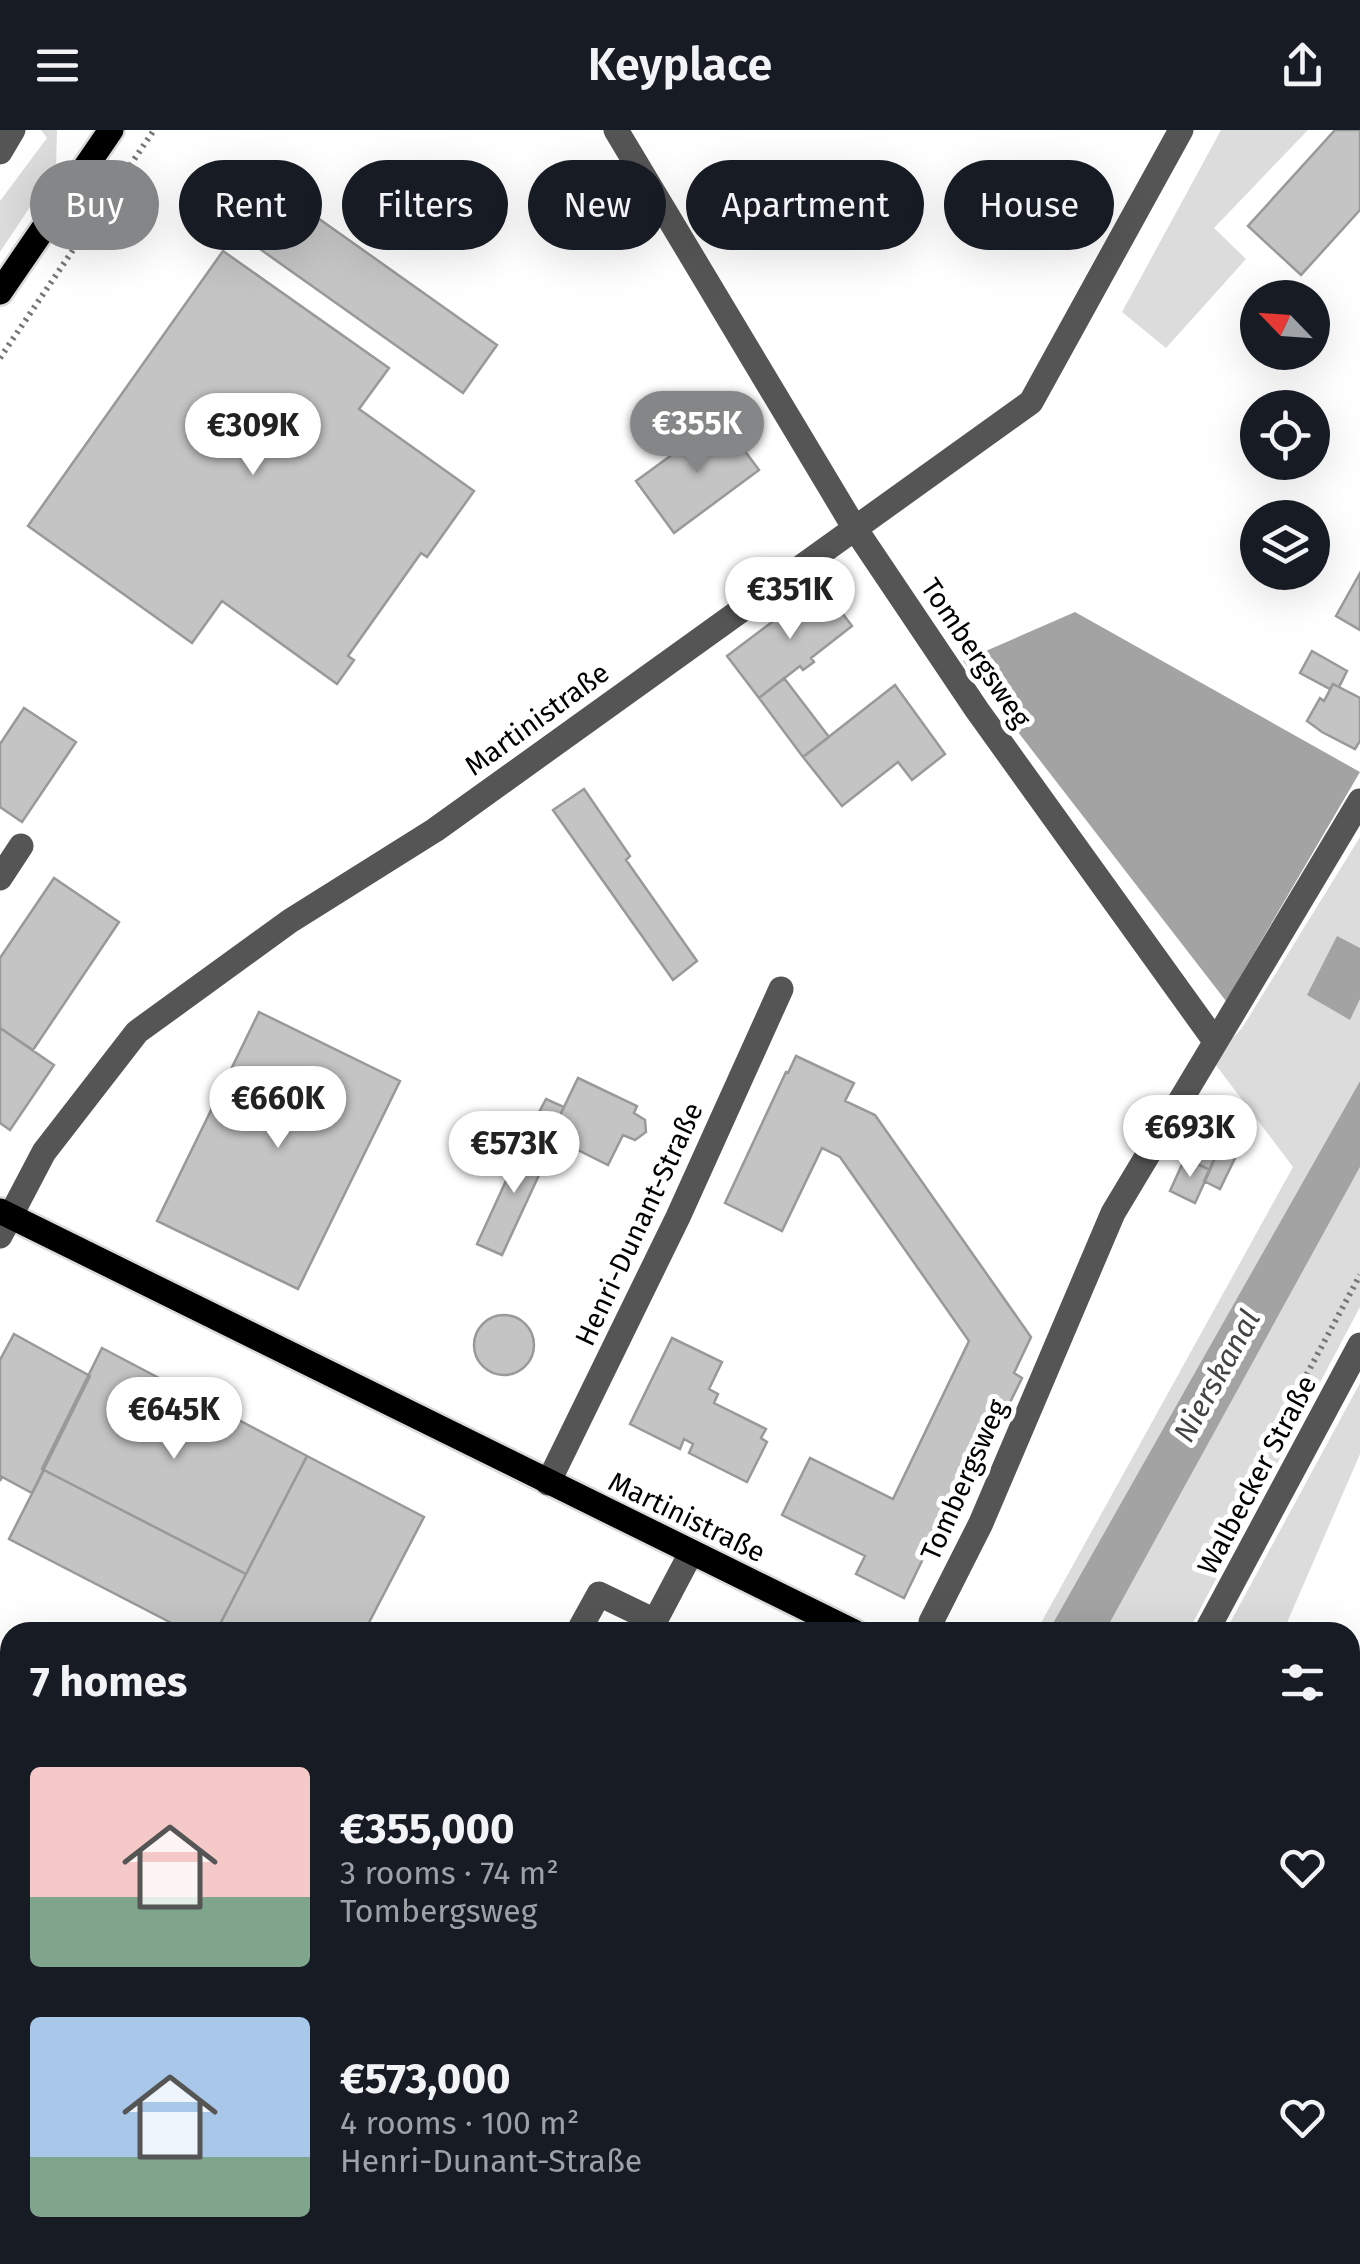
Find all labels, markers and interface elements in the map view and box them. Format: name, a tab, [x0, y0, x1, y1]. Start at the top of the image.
icon: menu	[30, 38, 85, 93]
text: Keyplace	[588, 38, 772, 92]
icon: share	[1275, 38, 1330, 93]
chip: Buy	[30, 160, 159, 250]
chip: Rent	[179, 160, 322, 250]
chip: Filters	[342, 160, 508, 250]
chip: New	[528, 160, 666, 250]
chip: Apartment	[686, 160, 924, 250]
chip: House	[944, 160, 1114, 250]
north arrow	[1240, 280, 1330, 370]
map controls	[1240, 280, 1330, 590]
button: locate	[1240, 390, 1330, 480]
pin: €355K	[627, 391, 767, 476]
pin: €309K	[183, 393, 323, 478]
text: €355K	[652, 404, 742, 442]
text: €309K	[207, 406, 299, 444]
button: layers	[1240, 500, 1330, 590]
pin: €351K	[720, 557, 860, 642]
text: €351K	[747, 570, 833, 608]
street label: Tombergsweg	[914, 572, 1038, 734]
street label: Martinistraße	[458, 656, 616, 782]
pin: €660K	[208, 1066, 348, 1151]
text: €660K	[231, 1079, 325, 1117]
pin: €693K	[1120, 1095, 1260, 1180]
street label: Henri-Dunant-Straße	[568, 1097, 710, 1351]
text: €693K	[1145, 1108, 1235, 1146]
pin: €573K	[444, 1111, 584, 1196]
text: €573K	[471, 1124, 557, 1162]
water label: Nierskanal	[1166, 1304, 1268, 1448]
street label: Walbecker Straße	[1191, 1370, 1323, 1580]
pin: €645K	[104, 1377, 244, 1462]
text: €645K	[128, 1390, 220, 1428]
street label: Tombergsweg	[914, 1394, 1014, 1566]
street label: Martinistraße	[603, 1465, 771, 1569]
icon: filters	[1275, 1655, 1330, 1710]
text: 7 homes	[30, 1657, 187, 1707]
text: €355,000	[340, 1804, 515, 1854]
icon: home	[110, 1807, 230, 1927]
icon: heart	[1275, 1840, 1330, 1895]
text: 3 rooms · 74 m²	[340, 1854, 559, 1892]
text: Tombergsweg	[340, 1892, 537, 1930]
text: €573,000	[340, 2054, 511, 2104]
icon: home	[110, 2057, 230, 2177]
icon: heart	[1275, 2090, 1330, 2145]
text: 4 rooms · 100 m²	[340, 2104, 579, 2142]
text: Henri-Dunant-Straße	[340, 2142, 642, 2180]

